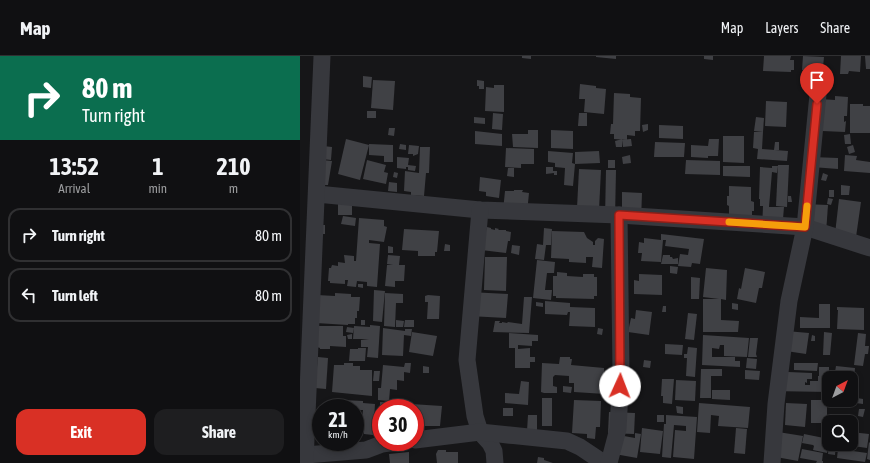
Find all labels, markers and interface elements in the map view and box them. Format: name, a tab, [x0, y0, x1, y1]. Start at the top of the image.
text: Map	[20, 17, 51, 39]
text: Map	[721, 20, 743, 36]
text: Layers	[765, 20, 798, 36]
text: Share	[820, 20, 850, 36]
pin	[800, 63, 834, 104]
icon: arrive	[806, 69, 828, 91]
icon: right	[16, 72, 68, 124]
text: 80 m	[82, 72, 132, 104]
text: Turn right	[82, 105, 145, 126]
text: 13:52	[50, 153, 99, 180]
text: 1	[152, 153, 163, 180]
text: 210	[217, 153, 250, 180]
text: Arrival	[58, 181, 90, 196]
text: min	[148, 181, 167, 196]
text: m	[229, 181, 238, 196]
icon: right	[18, 224, 40, 246]
text: Turn right	[52, 227, 105, 244]
text: 80 m	[255, 227, 282, 244]
icon: left	[18, 284, 40, 306]
text: Turn left	[52, 287, 98, 304]
text: 80 m	[255, 287, 282, 304]
position arrow	[599, 365, 641, 407]
north arrow	[822, 371, 858, 407]
map controls	[822, 371, 858, 451]
speed limit sign: 30	[372, 399, 424, 451]
text: 21	[329, 408, 347, 431]
button: Exit	[16, 409, 146, 455]
button: Share	[154, 409, 284, 455]
button: search	[822, 415, 858, 451]
text: km/h	[328, 429, 348, 440]

